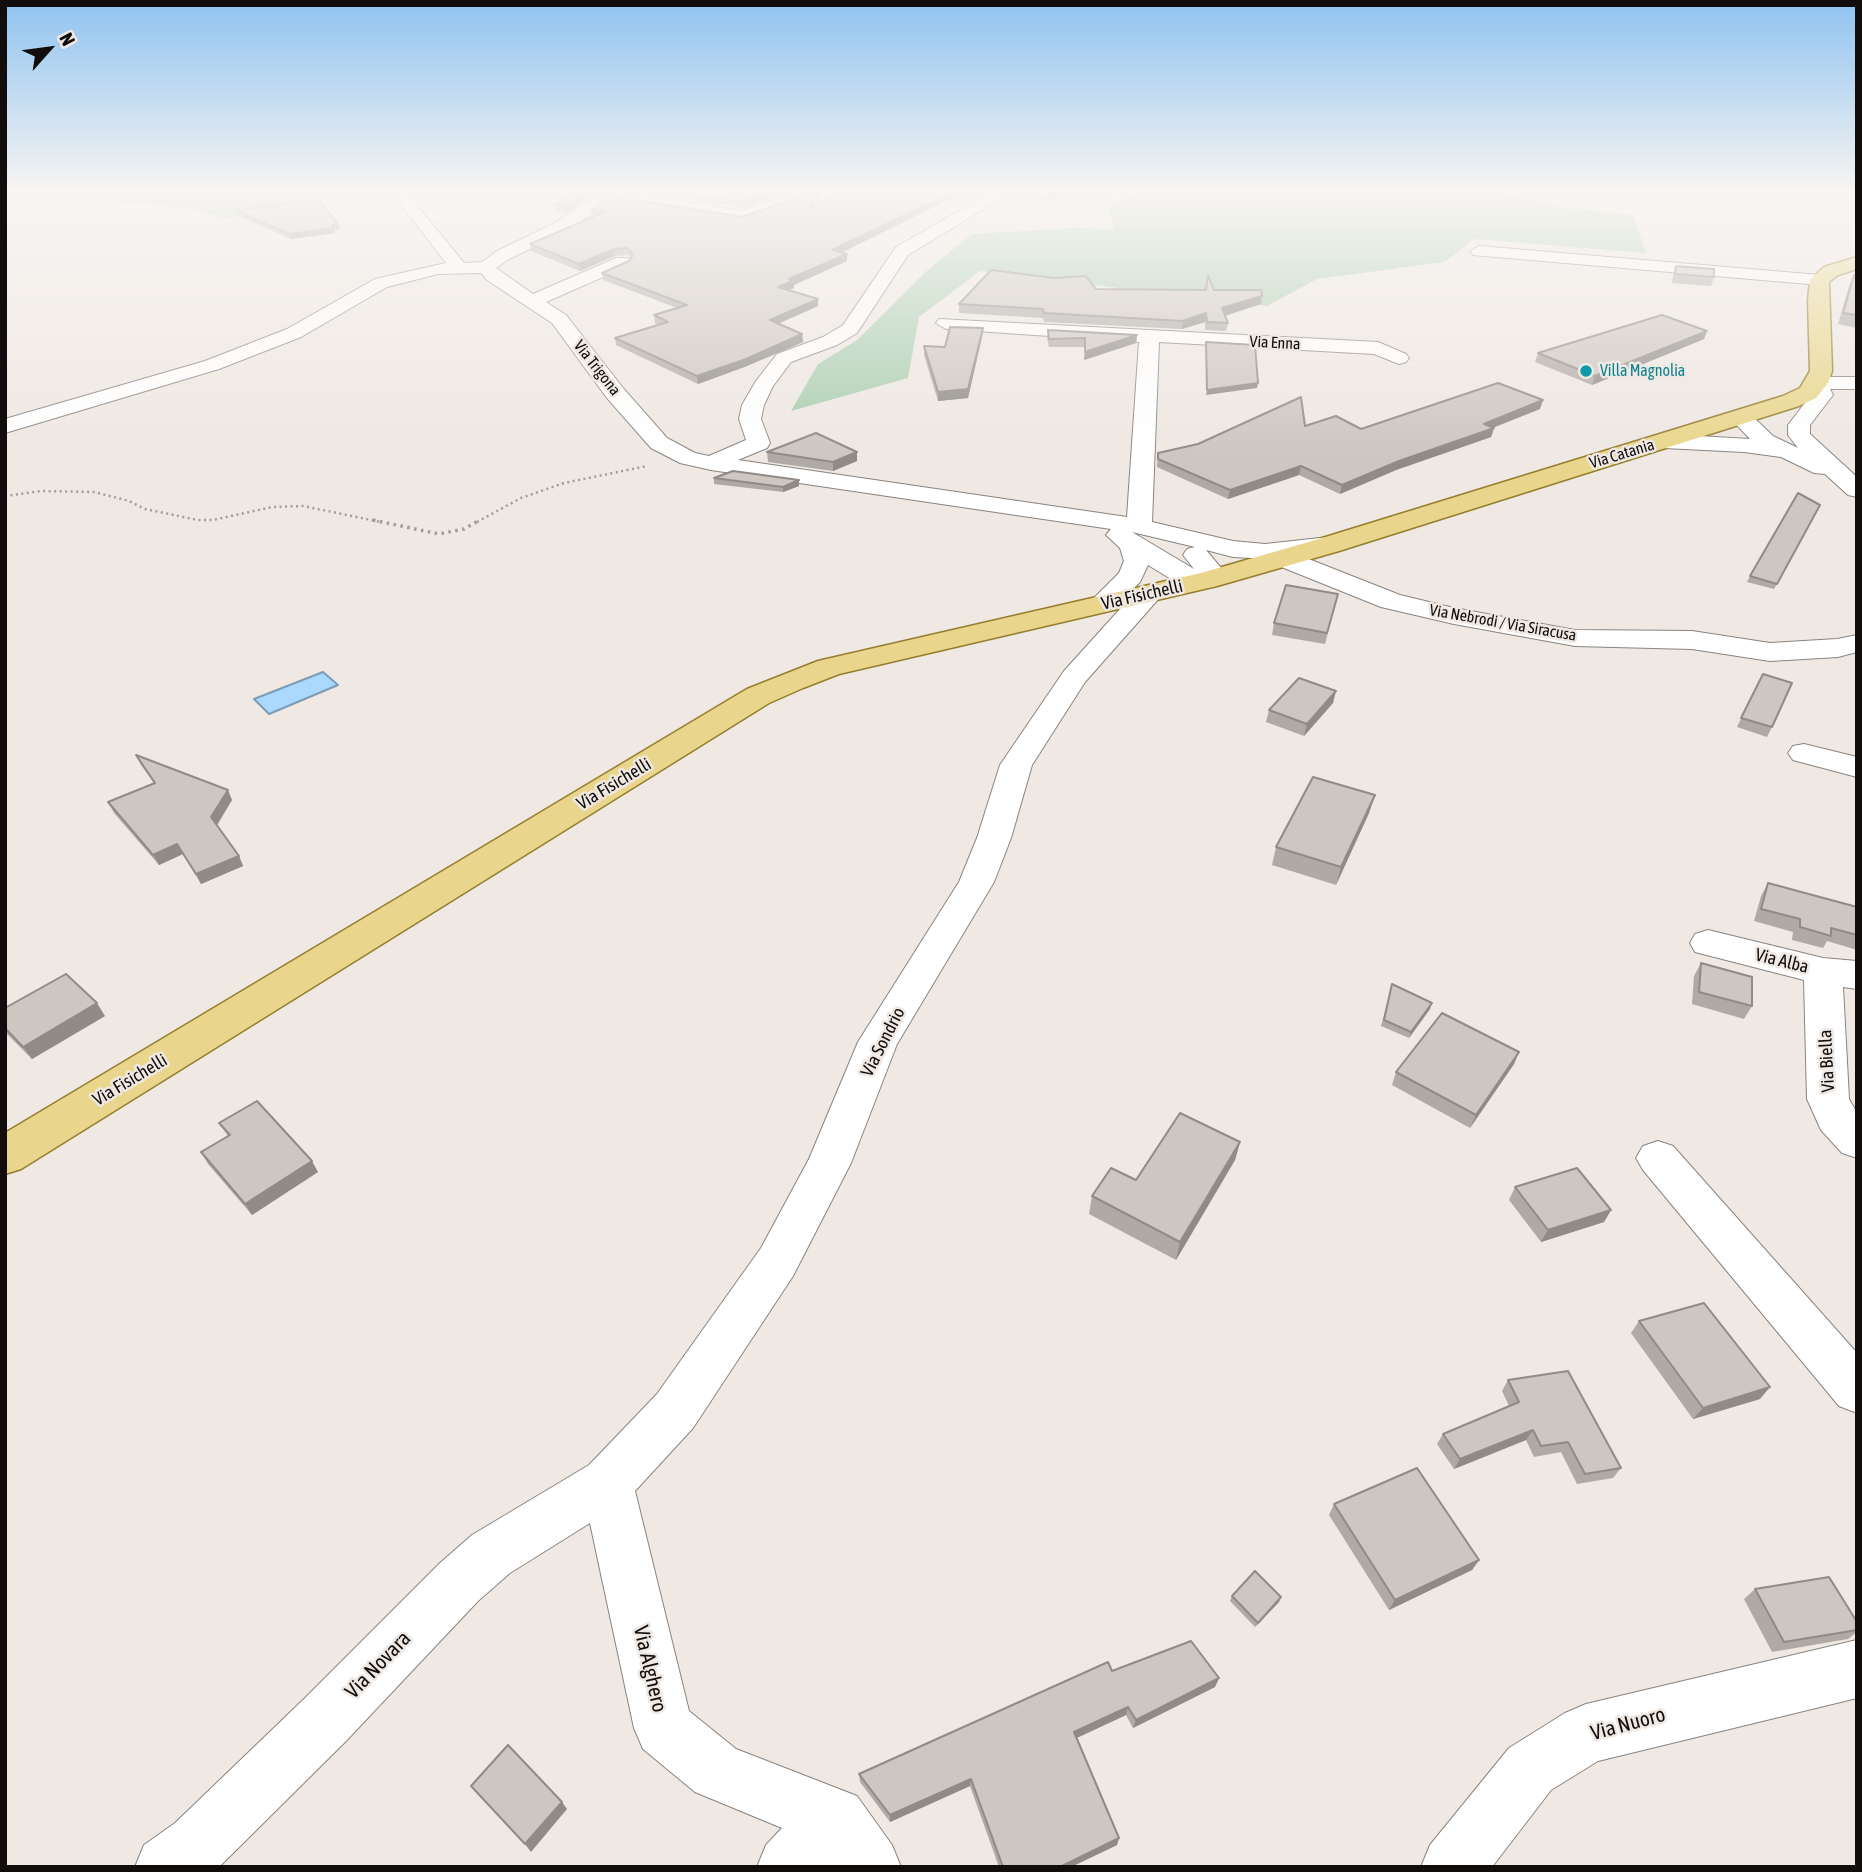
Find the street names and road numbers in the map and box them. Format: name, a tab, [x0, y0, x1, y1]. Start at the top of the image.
street label: Via Enna	[1249, 332, 1301, 354]
street label: Via Trigona	[569, 337, 625, 399]
street label: Via Catania	[1587, 435, 1657, 473]
street label: Via Fisichelli	[1099, 575, 1185, 615]
street label: Via Nebrodi / Via Siracusa	[1428, 601, 1578, 645]
street label: Via Fisichelli	[573, 753, 655, 815]
street label: Via Alba	[1753, 944, 1811, 978]
street label: Via Sondrio	[856, 1004, 910, 1080]
street label: Via Biella	[1815, 1029, 1839, 1093]
street label: Via Fisichelli	[89, 1049, 171, 1111]
street label: Via Alghero	[628, 1623, 672, 1715]
street label: Via Novara	[340, 1626, 416, 1704]
street label: Via Nuoro	[1588, 1702, 1668, 1746]

